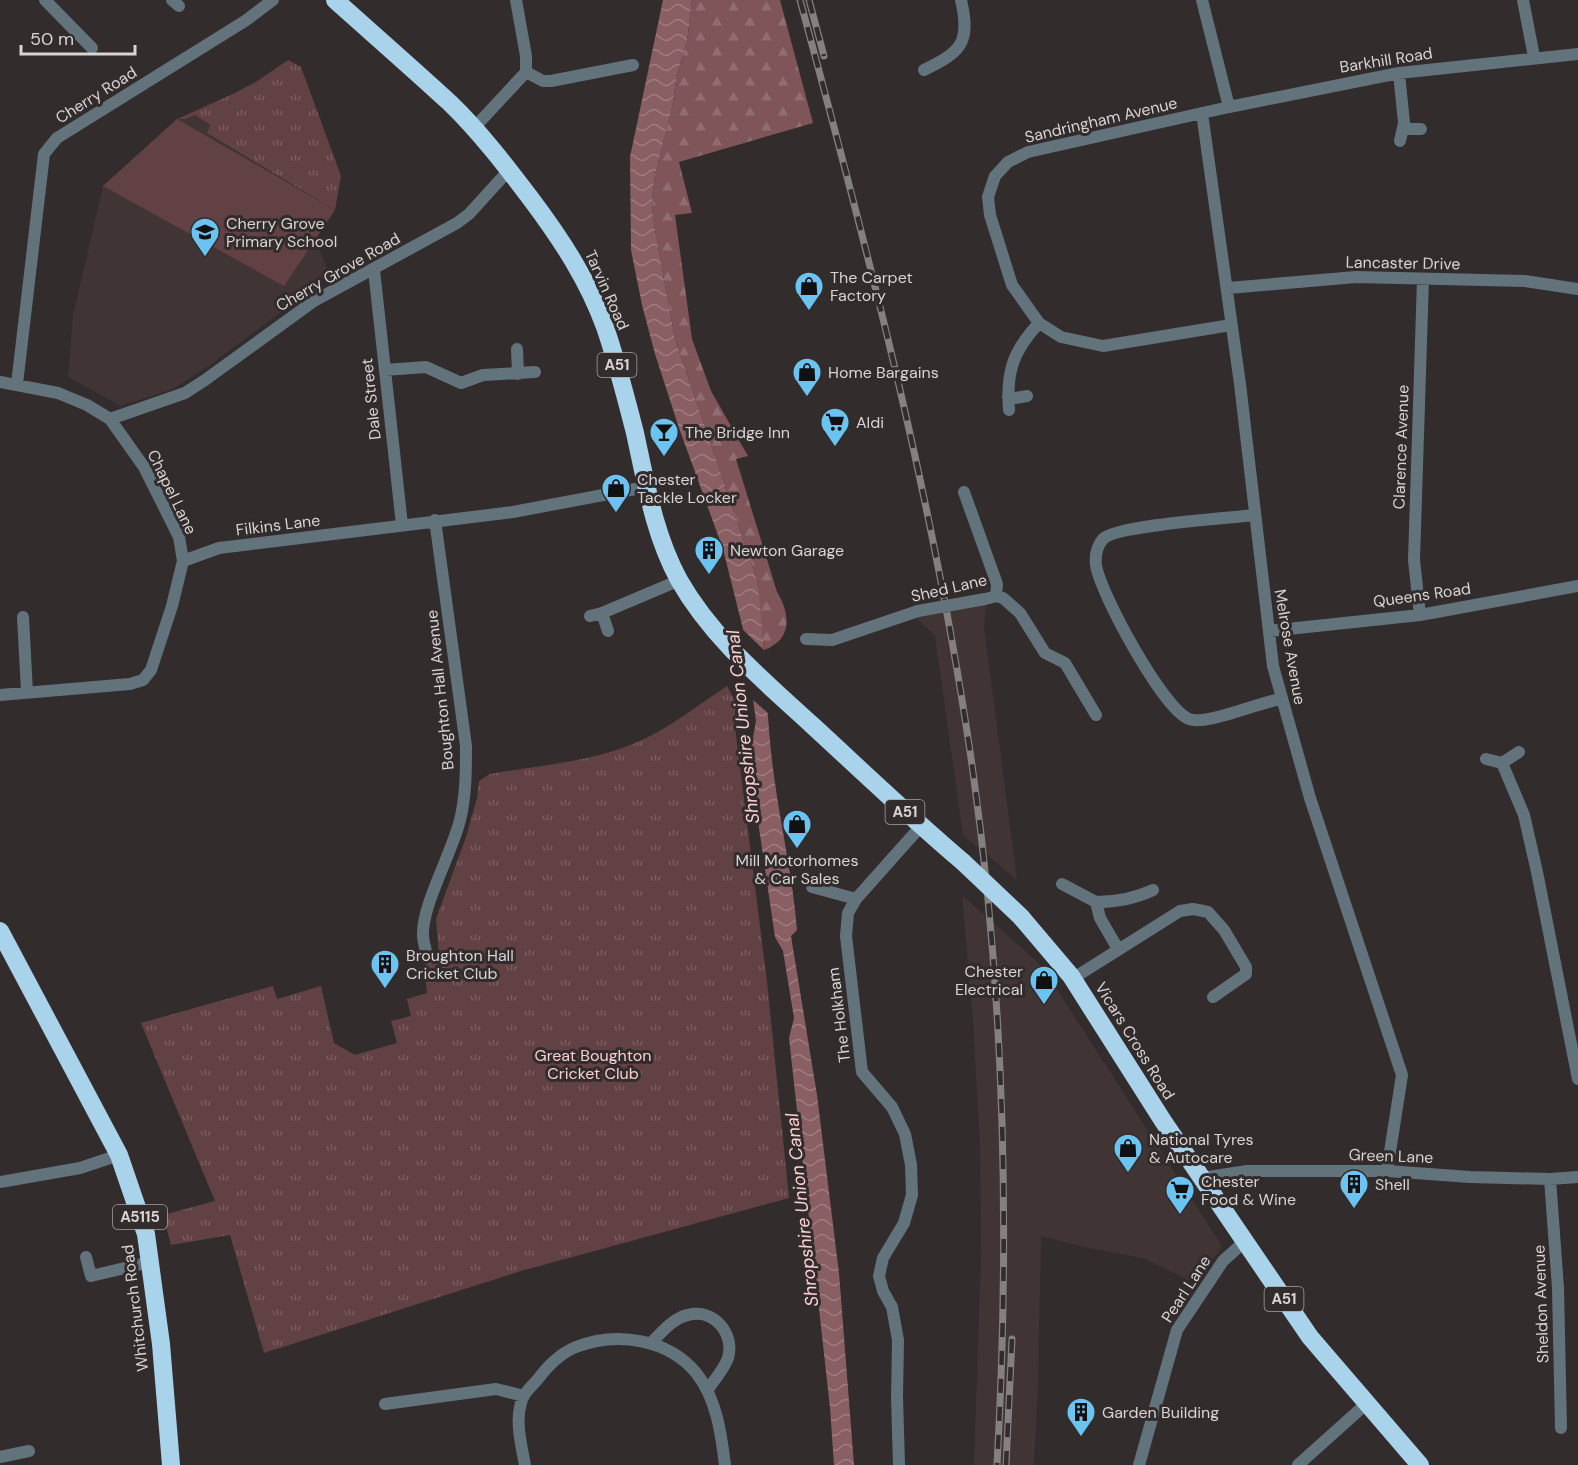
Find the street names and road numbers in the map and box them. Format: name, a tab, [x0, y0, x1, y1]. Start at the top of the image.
street label: Barkhill Road	[1338, 42, 1434, 78]
street label: Cherry Road	[51, 62, 141, 128]
street label: Sandringham Avenue	[1023, 92, 1179, 148]
street label: Cherry Grove Road	[272, 228, 404, 316]
street label: Tarvin Road	[580, 247, 634, 333]
street label: Lancaster Drive	[1345, 251, 1461, 275]
road number: A51	[598, 353, 636, 377]
street label: Dale Street	[356, 357, 386, 441]
street label: Clarence Avenue	[1388, 384, 1414, 510]
street label: Chapel Lane	[142, 446, 202, 538]
street label: Filkins Lane	[235, 509, 321, 541]
street label: Shed Lane	[909, 569, 989, 607]
street label: Queens Road	[1372, 578, 1472, 612]
street label: Melrose Avenue	[1270, 588, 1310, 706]
street label: Boughton Hall Avenue	[421, 609, 459, 771]
road number: A51	[886, 800, 924, 824]
street label: The Holkham	[823, 966, 855, 1064]
street label: Vicars Cross Road	[1090, 978, 1180, 1104]
street label: Green Lane	[1348, 1144, 1434, 1168]
road number: A5115	[113, 1205, 167, 1229]
street label: Whitchurch Road	[117, 1243, 153, 1373]
street label: Sheldon Avenue	[1528, 1244, 1554, 1364]
street label: Pearl Lane	[1157, 1252, 1215, 1326]
road number: A51	[1264, 1287, 1304, 1311]

